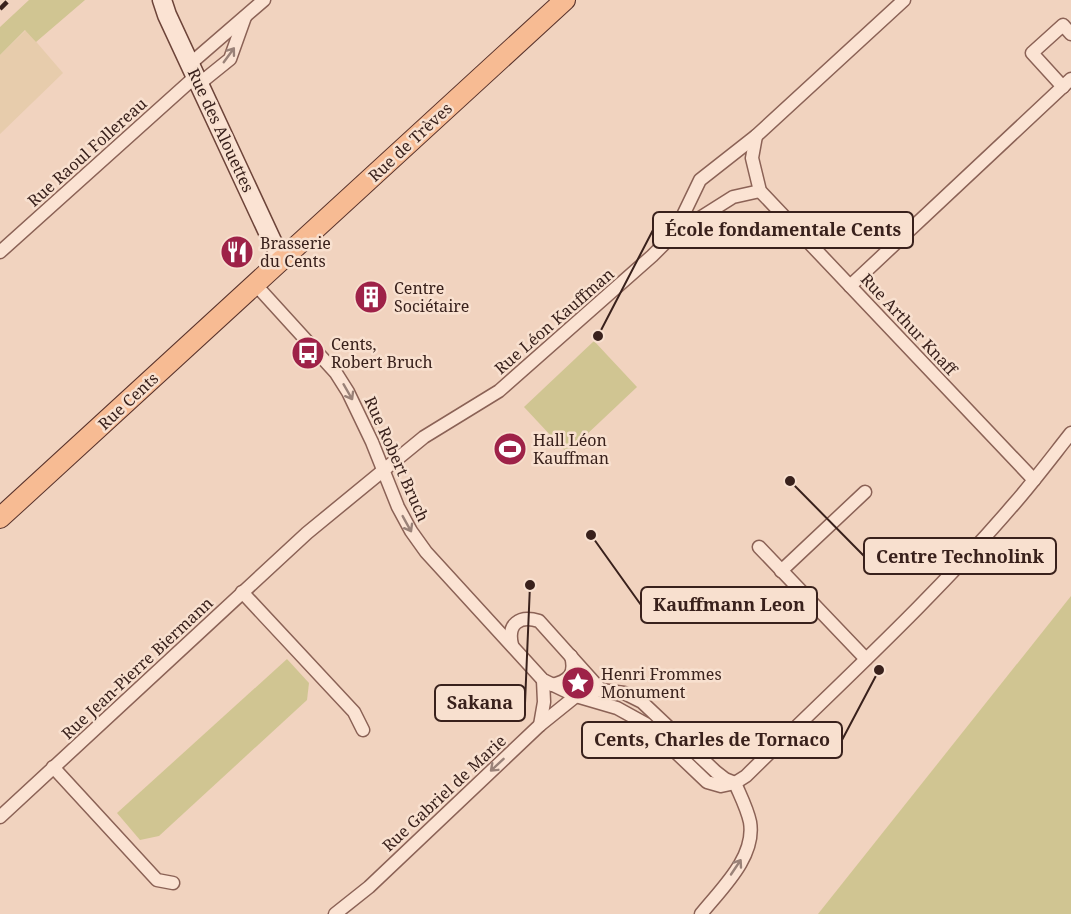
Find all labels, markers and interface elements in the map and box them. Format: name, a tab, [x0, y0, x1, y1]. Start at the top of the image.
one-way arrow	[223, 48, 235, 64]
street label: Rue des Alouettes	[183, 64, 259, 196]
street label: Rue Raoul Follereau	[23, 93, 151, 211]
street label: Rue de Trèves	[363, 98, 457, 186]
callout: École fondamentale Cents	[653, 212, 913, 248]
text: École fondamentale Cents	[665, 217, 901, 241]
place label: Brasserie du Cents	[260, 232, 331, 272]
restaurant icon: Brasserie du Cents	[219, 234, 255, 270]
street label: Rue Léon Kauffman	[490, 263, 618, 379]
street label: Rue Arthur Knaff	[856, 268, 963, 381]
place label: Centre Sociétaire	[394, 277, 469, 317]
building icon: Centre Sociétaire	[353, 279, 389, 315]
place label: Cents, Robert Bruch	[331, 333, 433, 373]
bus stop icon: Cents, Robert Bruch	[290, 335, 326, 371]
street label: Rue Cents	[93, 367, 163, 435]
one-way arrow	[342, 383, 354, 400]
street label: Rue Robert Bruch	[359, 393, 435, 525]
place label: Hall Léon Kauffman	[533, 429, 609, 469]
sports icon: Hall Léon Kauffman	[492, 431, 528, 467]
one-way arrow	[402, 514, 413, 532]
callout: Centre Technolink	[864, 538, 1056, 574]
text: Centre Technolink	[876, 544, 1045, 568]
callout: Kauffmann Leon	[641, 587, 817, 623]
street label: Rue Jean-Pierre Biermann	[57, 592, 217, 744]
text: Kauffmann Leon	[653, 592, 805, 616]
place label: Henri Frommes Monument	[601, 663, 722, 703]
place icon: Henri Frommes Monument	[560, 665, 596, 701]
callout: Sakana	[435, 685, 525, 721]
text: Sakana	[447, 690, 513, 714]
callout: Cents, Charles de Tornaco	[582, 722, 842, 758]
text: Cents, Charles de Tornaco	[594, 727, 830, 751]
street label: Rue Gabriel de Marie	[377, 730, 511, 856]
one-way arrow	[490, 758, 505, 773]
one-way arrow	[730, 859, 742, 876]

